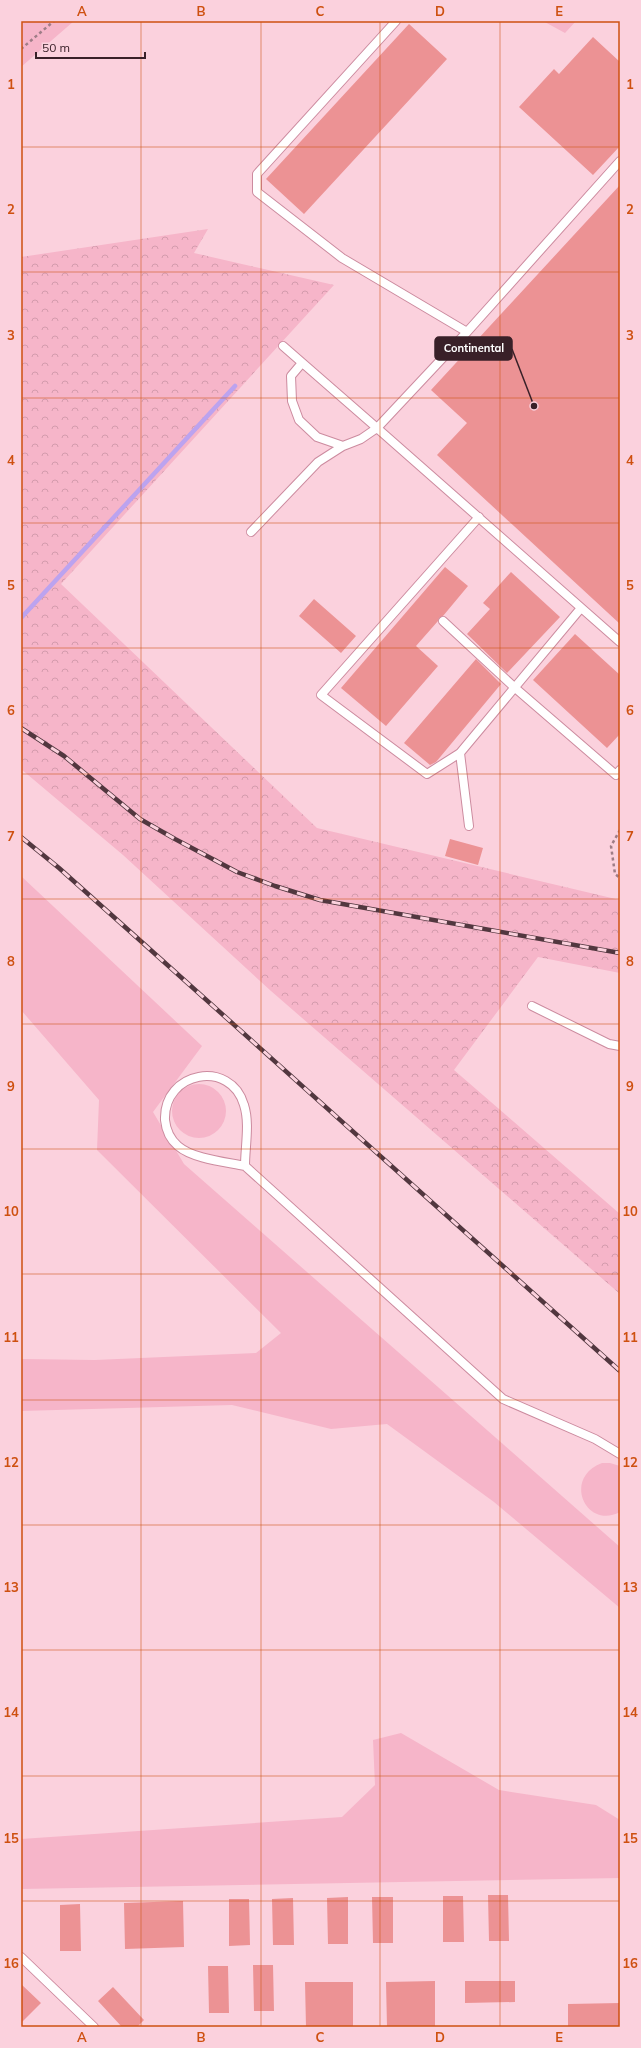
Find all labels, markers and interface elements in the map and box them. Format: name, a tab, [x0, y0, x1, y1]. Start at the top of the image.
text: A	[77, 3, 87, 19]
text: B	[197, 3, 206, 19]
text: C	[316, 3, 325, 19]
text: D	[435, 3, 445, 19]
text: E	[555, 3, 563, 19]
scale bar	[36, 34, 145, 60]
text: 50 m	[42, 40, 70, 55]
text: 1	[7, 76, 15, 92]
text: 1	[626, 76, 634, 92]
text: 2	[7, 201, 15, 217]
text: 2	[626, 201, 634, 217]
text: 3	[7, 327, 15, 343]
text: 3	[626, 327, 634, 343]
callout: Continental	[435, 337, 512, 360]
text: Continental	[444, 341, 504, 355]
text: 4	[7, 452, 15, 468]
text: 4	[626, 452, 634, 468]
text: 5	[7, 577, 15, 593]
text: 5	[626, 577, 634, 593]
text: 6	[7, 702, 15, 718]
text: 6	[626, 702, 634, 718]
text: 7	[7, 828, 15, 844]
text: 7	[626, 828, 634, 844]
text: 8	[7, 953, 15, 969]
text: 8	[626, 953, 634, 969]
text: 9	[7, 1078, 15, 1094]
text: 9	[626, 1078, 634, 1094]
text: 10	[3, 1203, 19, 1219]
text: 10	[622, 1203, 638, 1219]
text: 11	[3, 1329, 19, 1345]
text: 11	[622, 1329, 638, 1345]
text: 12	[3, 1454, 19, 1470]
text: 12	[622, 1454, 638, 1470]
text: 13	[3, 1579, 19, 1595]
text: 13	[622, 1579, 638, 1595]
text: 14	[3, 1704, 19, 1720]
text: 14	[622, 1704, 638, 1720]
text: 15	[3, 1830, 19, 1846]
text: 15	[622, 1830, 638, 1846]
text: 16	[3, 1955, 19, 1971]
text: 16	[622, 1955, 638, 1971]
text: A	[77, 2029, 87, 2045]
text: B	[197, 2029, 206, 2045]
text: C	[316, 2029, 325, 2045]
text: D	[435, 2029, 445, 2045]
text: E	[555, 2029, 563, 2045]

